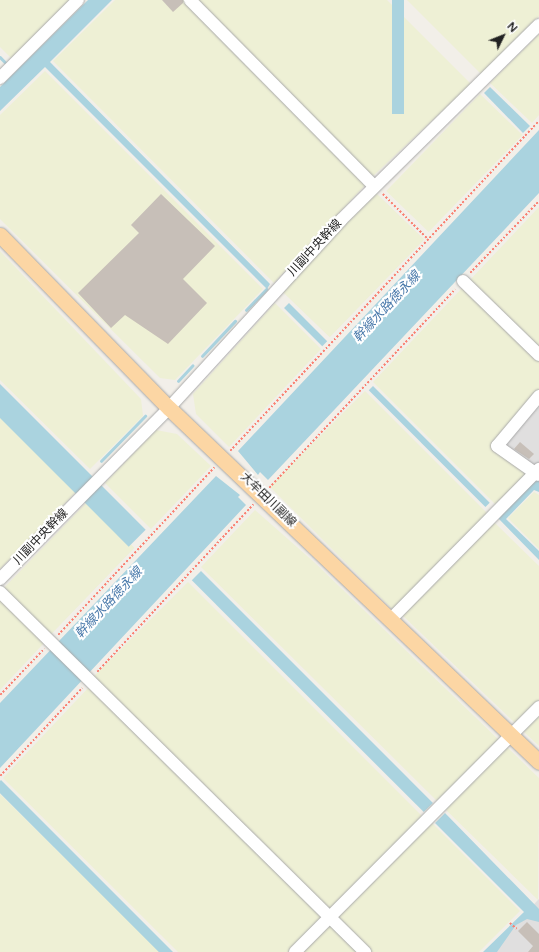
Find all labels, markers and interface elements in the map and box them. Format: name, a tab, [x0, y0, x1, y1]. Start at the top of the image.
north arrow	[483, 16, 523, 56]
text: N	[504, 20, 520, 35]
street label: 川副中央幹線	[285, 217, 345, 279]
water label: 幹線水路徳永線	[350, 268, 424, 346]
street label: 大牟田川副線	[237, 470, 299, 530]
street label: 川副中央幹線	[11, 506, 71, 568]
water label: 幹線水路徳永線	[72, 564, 146, 642]

